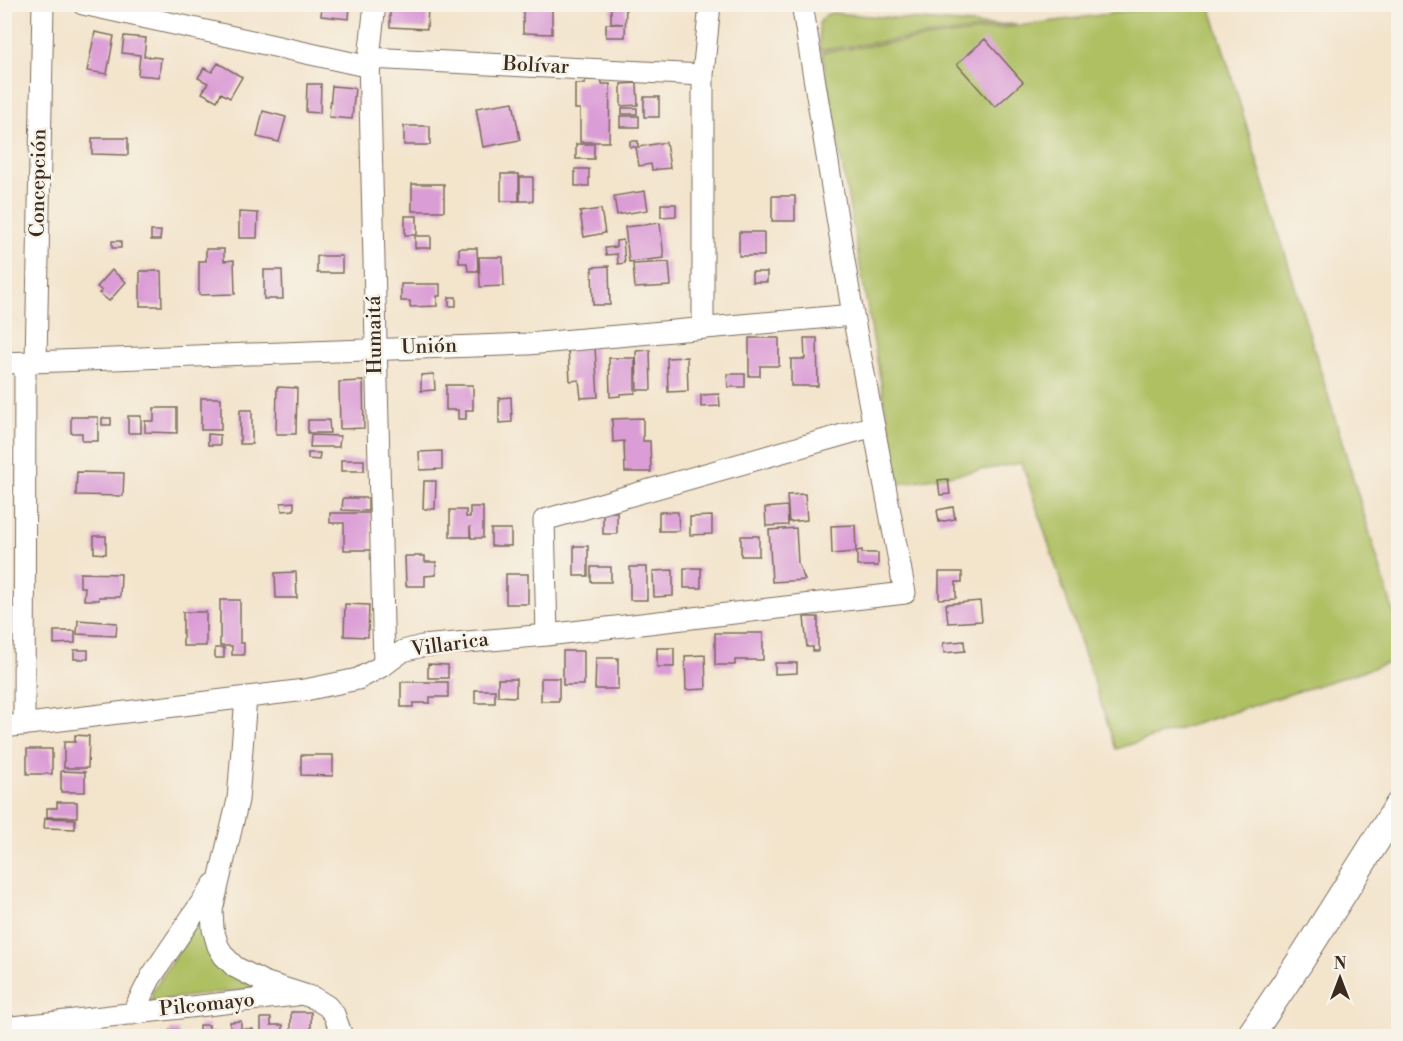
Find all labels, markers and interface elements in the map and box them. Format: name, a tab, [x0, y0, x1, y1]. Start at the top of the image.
street label: Bolívar	[501, 52, 570, 80]
street label: Concepción	[26, 128, 52, 237]
street label: Humaitá	[362, 294, 388, 375]
street label: Unión	[401, 334, 457, 360]
street label: Villarica	[409, 627, 491, 663]
north arrow	[1310, 948, 1370, 1008]
text: N	[1334, 954, 1347, 974]
street label: Pilcomayo	[158, 988, 256, 1022]

